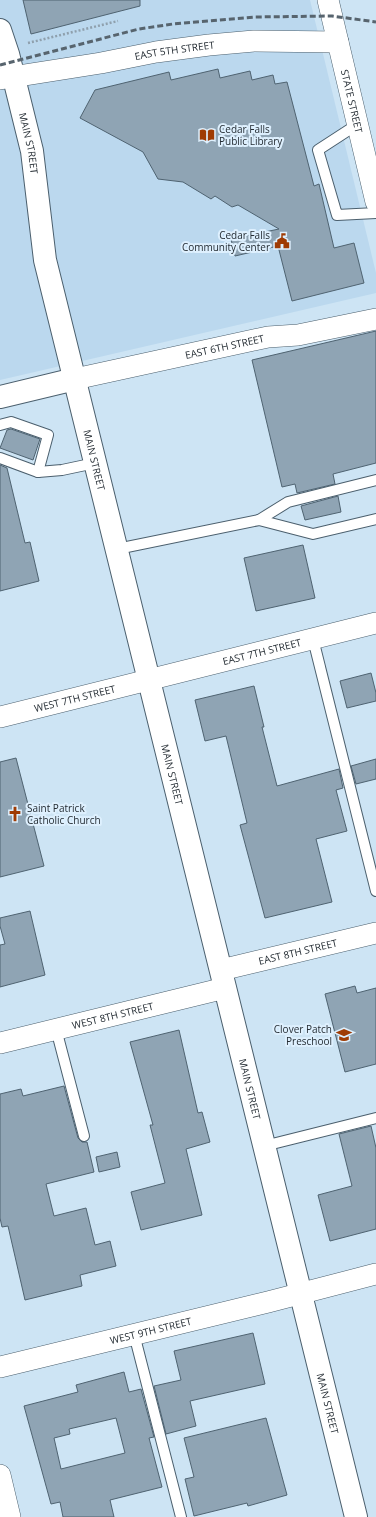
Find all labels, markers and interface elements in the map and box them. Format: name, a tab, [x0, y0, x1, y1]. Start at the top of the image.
street label: EAST 5TH STREET	[133, 38, 216, 63]
street label: STATE STREET	[338, 68, 366, 135]
street label: MAIN STREET	[16, 111, 42, 175]
place label: Cedar Falls Public Library	[219, 122, 283, 148]
library icon: Cedar Falls Public Library	[198, 126, 216, 144]
place label: Cedar Falls Community Center	[182, 228, 270, 254]
public building icon: Cedar Falls Community Center	[273, 232, 291, 250]
street label: EAST 6TH STREET	[184, 331, 266, 362]
street label: MAIN STREET	[80, 428, 109, 492]
street label: EAST 7TH STREET	[221, 635, 303, 668]
street label: WEST 7TH STREET	[33, 681, 117, 715]
street label: MAIN STREET	[158, 743, 187, 807]
place label: Saint Patrick Catholic Church	[27, 801, 101, 827]
church icon: Saint Patrick Catholic Church	[6, 805, 24, 823]
street label: EAST 8TH STREET	[257, 935, 339, 968]
street label: WEST 8TH STREET	[70, 999, 155, 1032]
place label: Clover Patch Preschool	[274, 1022, 332, 1048]
school or university icon: Clover Patch Preschool	[335, 1026, 353, 1044]
street label: MAIN STREET	[236, 1057, 264, 1121]
street label: WEST 9TH STREET	[108, 1314, 193, 1347]
street label: MAIN STREET	[314, 1372, 342, 1436]

